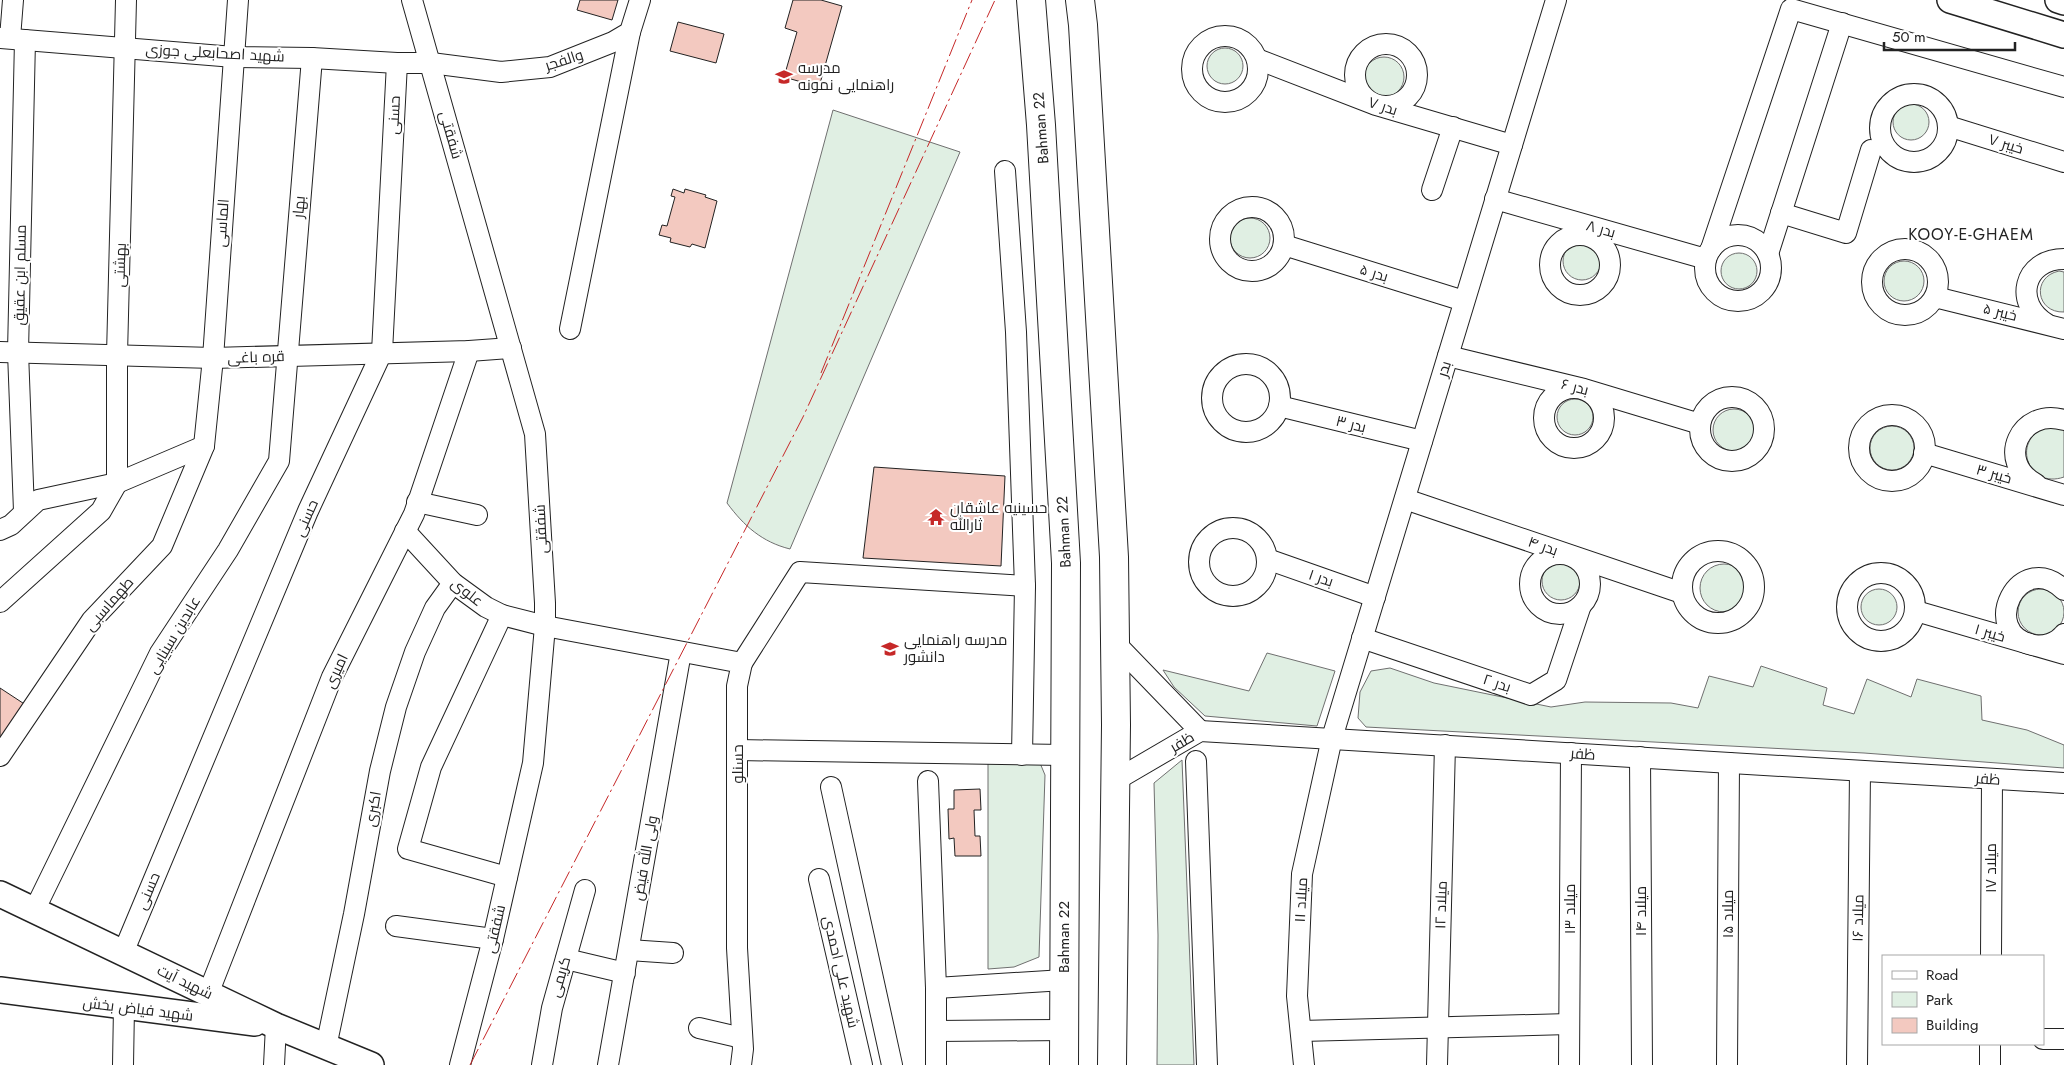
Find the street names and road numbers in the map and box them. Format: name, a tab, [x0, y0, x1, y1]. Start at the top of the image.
street label: شهید اصحابعلی جوزی	[145, 38, 285, 68]
street label: والفجر	[541, 43, 586, 77]
street label: Bahman 22	[1028, 91, 1054, 165]
street label: بدر ۷	[1365, 91, 1401, 121]
street label: حسنی	[382, 95, 406, 135]
street label: شفقتی	[434, 108, 468, 162]
street label: خیبر ۷	[1986, 128, 2026, 160]
street label: بهار	[287, 195, 311, 220]
street label: الماسی	[209, 198, 235, 248]
street label: بدر ۸	[1584, 214, 1618, 244]
street label: مسلم ابن عقیق	[8, 224, 32, 326]
street label: بهشتی	[108, 242, 132, 288]
street label: بدر ۵	[1357, 258, 1391, 288]
street label: خیبر ۵	[1981, 297, 2019, 327]
street label: قره باغی	[227, 345, 285, 369]
street label: بدر	[1431, 358, 1457, 381]
street label: بدر ۶	[1559, 373, 1591, 401]
street label: بدر ۳	[1333, 410, 1369, 438]
street label: خیبر ۳	[1974, 458, 2014, 490]
street label: حسنی	[288, 496, 324, 540]
street label: Bahman 22	[1051, 496, 1077, 568]
street label: شفقتی	[529, 504, 553, 554]
street label: بدر ۴	[1525, 531, 1561, 561]
street label: بدر ۱	[1306, 564, 1336, 592]
street label: طهماسبی	[79, 572, 139, 636]
street label: علوی	[446, 572, 488, 612]
street label: عابدین سینایی	[142, 592, 206, 678]
street label: خیبر ۱	[1972, 618, 2008, 648]
street label: امیری	[318, 650, 354, 692]
street label: بدر ۲	[1480, 668, 1514, 698]
street label: ظفر	[1165, 726, 1198, 758]
street label: ظفر	[1569, 742, 1596, 766]
street label: حسنلو	[727, 745, 749, 783]
street label: ظفر	[1974, 767, 2001, 791]
street label: اکبری	[359, 789, 387, 829]
street label: ولی الله فیض	[627, 814, 663, 902]
street label: میلاد ۱۷	[1980, 843, 2002, 893]
street label: حسنی	[130, 869, 166, 913]
street label: میلاد ۱۱	[1289, 877, 1313, 923]
street label: میلاد ۱۲	[1429, 880, 1453, 930]
street label: میلاد ۱۳	[1559, 884, 1581, 934]
street label: میلاد ۱۴	[1630, 886, 1652, 936]
street label: میلاد ۱۵	[1717, 890, 1739, 938]
street label: میلاد ۱۶	[1847, 894, 1869, 942]
street label: Bahman 22	[1053, 901, 1075, 973]
street label: شفقتی	[479, 903, 511, 955]
street label: شهید علی احمدی	[817, 914, 865, 1030]
street label: کریمی	[544, 954, 576, 1000]
street label: شهید آیت	[153, 959, 217, 1005]
street label: شهید فیاض بخش	[81, 991, 195, 1027]

